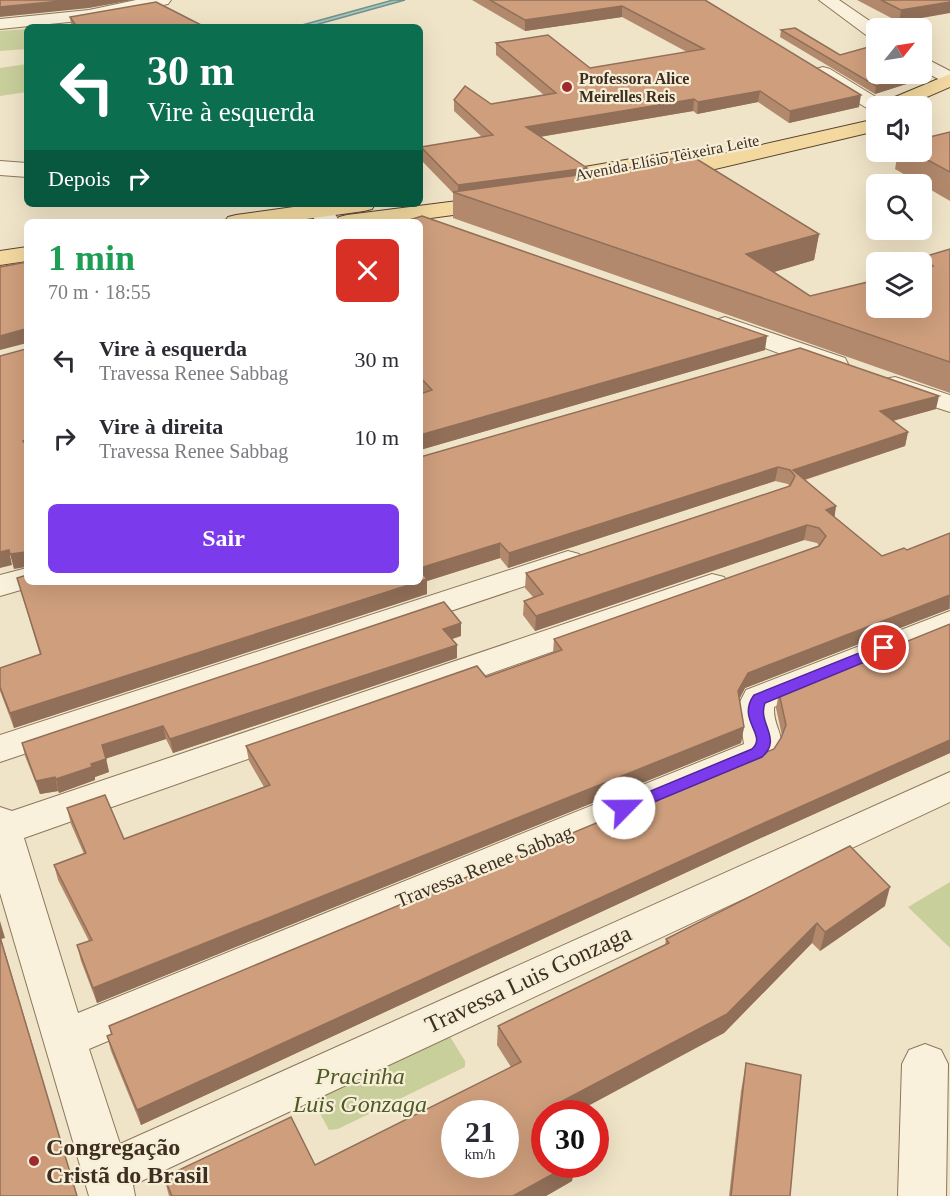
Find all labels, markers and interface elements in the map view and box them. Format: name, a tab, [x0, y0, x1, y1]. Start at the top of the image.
north arrow	[866, 18, 932, 84]
map controls	[866, 18, 932, 318]
icon: left	[48, 48, 126, 126]
text: 30 m	[147, 48, 235, 94]
place label: Professora Alice Meirelles Reis	[579, 70, 689, 105]
marker: Professora Alice Meirelles Reis	[560, 80, 574, 94]
button: sound	[866, 96, 932, 162]
text: Vire à esquerda	[147, 97, 315, 127]
street label: Avenida Elísio Teixeira Leite	[574, 131, 761, 184]
icon: right	[122, 162, 155, 195]
text: Depois	[48, 166, 110, 191]
button: search	[866, 174, 932, 240]
text: 1 min	[48, 238, 135, 278]
button: close	[336, 239, 399, 302]
button: layers	[866, 252, 932, 318]
text: 70 m · 18:55	[48, 281, 151, 303]
text: Vire à esquerda	[99, 336, 247, 361]
icon: left	[48, 344, 81, 377]
text: 30 m	[354, 347, 399, 372]
text: Travessa Renee Sabbag	[99, 362, 288, 384]
text: Vire à direita	[99, 414, 223, 439]
icon: right	[48, 422, 81, 455]
text: 10 m	[354, 425, 399, 450]
text: Travessa Renee Sabbag	[99, 440, 288, 462]
button: Sair	[48, 504, 399, 573]
pin	[858, 622, 909, 673]
icon: arrive	[867, 631, 900, 664]
position arrow	[592, 776, 656, 840]
street label: Travessa Renee Sabbag	[392, 820, 576, 913]
street label: Travessa Luis Gonzaga	[421, 920, 635, 1038]
park label: Pracinha Luis Gonzaga	[292, 1063, 427, 1117]
speed limit sign: 30	[531, 1100, 609, 1178]
text: 21	[465, 1115, 495, 1148]
place label: Congregação Cristã do Brasil	[46, 1134, 209, 1188]
text: km/h	[465, 1146, 495, 1162]
marker: Congregação Cristã do Brasil	[27, 1154, 41, 1168]

